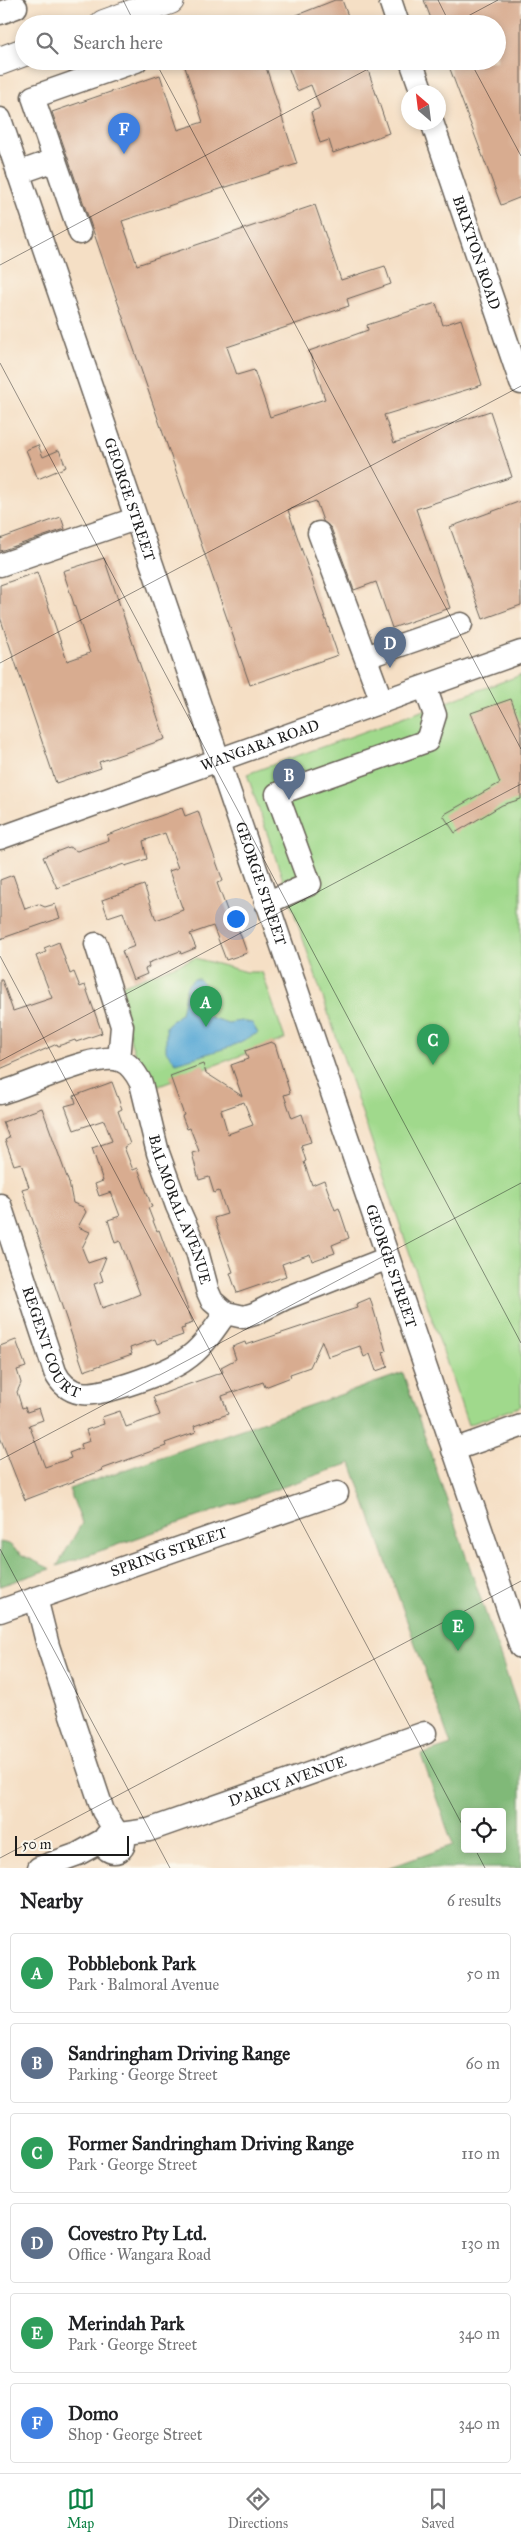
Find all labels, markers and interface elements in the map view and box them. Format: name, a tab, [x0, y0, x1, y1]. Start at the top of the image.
search box	[15, 15, 506, 70]
icon: search	[33, 29, 61, 57]
text: Search here	[73, 31, 163, 54]
north arrow	[401, 85, 446, 130]
pin: F	[108, 113, 140, 154]
street label: BRIXTON ROAD	[449, 193, 504, 312]
street label: GEORGE STREET	[100, 435, 159, 564]
pin: D	[374, 627, 406, 668]
street label: WANGARA ROAD	[198, 716, 322, 775]
pin: B	[273, 759, 305, 800]
street label: GEORGE STREET	[231, 820, 290, 948]
your location	[223, 906, 249, 932]
pin: A	[190, 986, 222, 1027]
pin: C	[417, 1024, 449, 1065]
street label: BALMORAL AVENUE	[145, 1133, 215, 1286]
street label: GEORGE STREET	[362, 1202, 421, 1330]
street label: REGENT COURT	[18, 1284, 83, 1402]
street label: SPRING STREET	[108, 1523, 230, 1581]
pin: E	[442, 1610, 474, 1651]
street label: D'ARCY AVENUE	[226, 1752, 349, 1810]
map controls	[461, 1808, 506, 1853]
button: locate	[461, 1808, 506, 1853]
scale bar	[15, 1833, 129, 1856]
text: 50 m	[22, 1836, 51, 1853]
text: Nearby	[20, 1888, 83, 1914]
text: 6 results	[447, 1891, 501, 1910]
text: Pobblebonk Park	[68, 1952, 196, 1975]
text: A	[32, 1964, 42, 1983]
text: 50 m	[466, 1964, 500, 1983]
text: Park · Balmoral Avenue	[68, 1975, 219, 1994]
text: Sandringham Driving Range	[68, 2042, 290, 2065]
text: B	[32, 2054, 42, 2073]
text: 60 m	[466, 2054, 500, 2073]
text: Parking · George Street	[68, 2065, 218, 2084]
text: Former Sandringham Driving Range	[68, 2132, 354, 2155]
text: C	[32, 2144, 42, 2163]
text: 110 m	[461, 2144, 500, 2163]
text: Park · George Street	[68, 2155, 197, 2174]
text: Covestro Pty Ltd.	[68, 2222, 207, 2245]
text: D	[31, 2234, 43, 2253]
text: 130 m	[461, 2234, 500, 2253]
text: Office · Wangara Road	[68, 2245, 211, 2264]
text: Merindah Park	[68, 2312, 185, 2335]
text: E	[31, 2324, 43, 2343]
text: 340 m	[458, 2324, 500, 2343]
text: Park · George Street	[68, 2335, 197, 2354]
text: Domo	[68, 2402, 118, 2425]
text: F	[32, 2414, 42, 2433]
text: 340 m	[458, 2414, 500, 2433]
text: Shop · George Street	[68, 2425, 202, 2444]
tab: Map	[67, 2485, 95, 2532]
tab: Directions	[228, 2485, 288, 2532]
tab: Saved	[421, 2485, 454, 2532]

